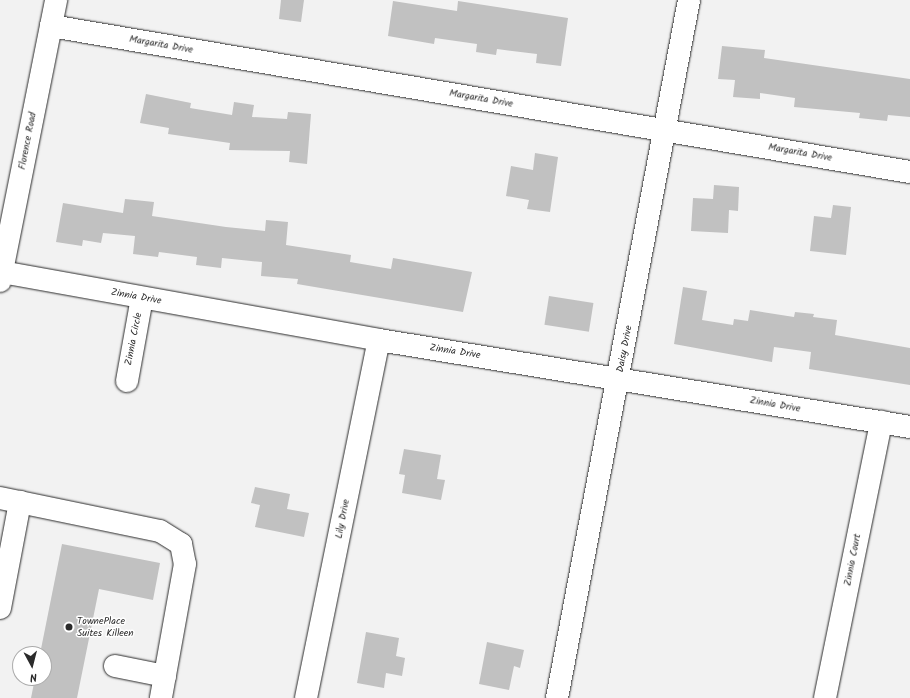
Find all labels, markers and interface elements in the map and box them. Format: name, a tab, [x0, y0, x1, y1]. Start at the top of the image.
street label: Margarita Drive	[128, 33, 194, 57]
street label: Margarita Drive	[448, 87, 514, 111]
street label: Florence Road	[17, 111, 39, 171]
street label: Margarita Drive	[767, 141, 833, 165]
street label: Zinnia Drive	[110, 287, 162, 307]
street label: Zinnia Circle	[123, 312, 145, 366]
street label: Daisy Drive	[615, 325, 635, 373]
street label: Zinnia Drive	[429, 342, 481, 362]
street label: Zinnia Drive	[749, 395, 801, 415]
street label: Lily Drive	[333, 498, 353, 540]
street label: Zinnia Court	[842, 533, 864, 587]
place label: TownePlace Suites Killeen	[77, 615, 134, 638]
marker: TownePlace Suites Killeen	[64, 622, 74, 632]
north arrow	[12, 646, 52, 686]
text: N	[29, 668, 38, 686]

